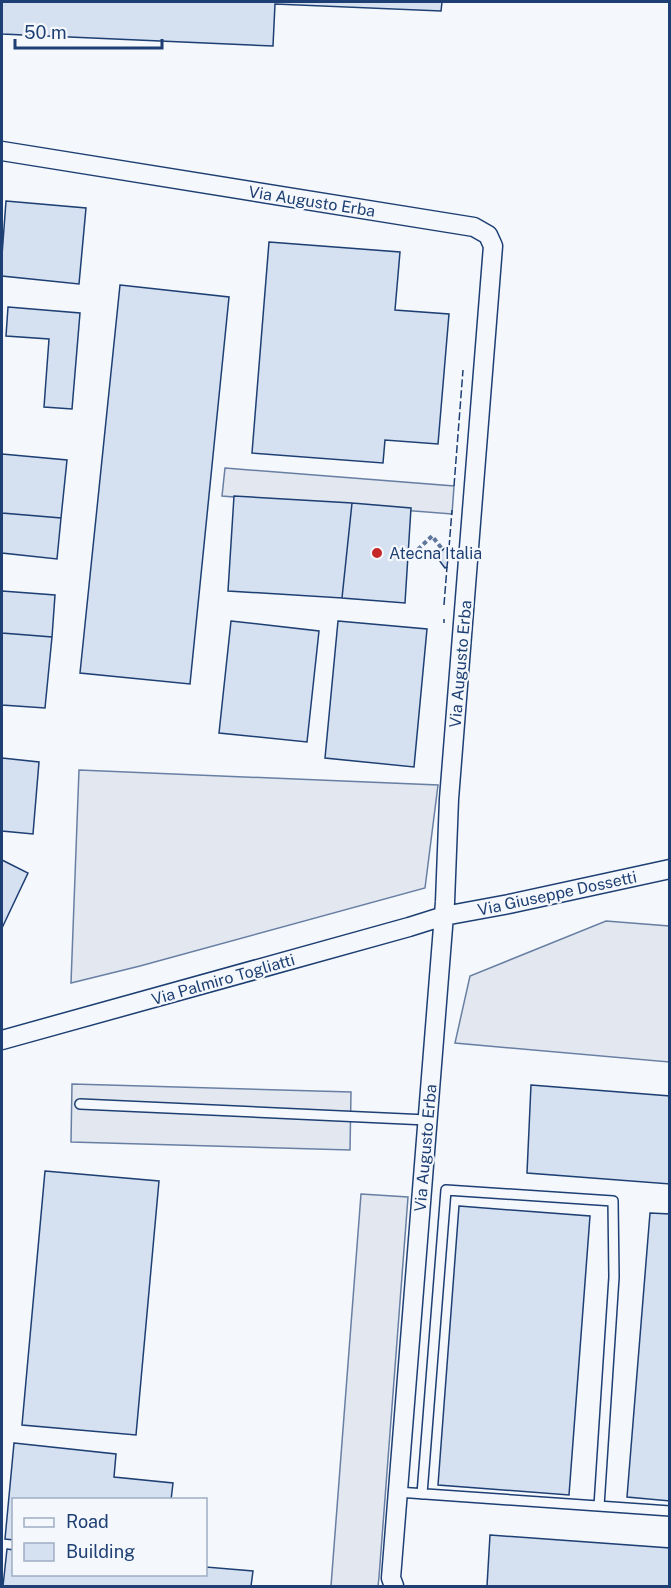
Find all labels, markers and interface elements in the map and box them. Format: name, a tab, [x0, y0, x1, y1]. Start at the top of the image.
scale bar	[15, 12, 162, 50]
text: 50 m	[24, 22, 67, 43]
street label: Via Augusto Erba	[247, 182, 377, 221]
place label: Atecna Italia	[389, 544, 482, 563]
marker: Atecna Italia	[370, 546, 384, 560]
street label: Via Augusto Erba	[445, 599, 476, 729]
street label: Via Giuseppe Dossetti	[476, 867, 638, 920]
street label: Via Palmiro Togliatti	[149, 950, 297, 1009]
street label: Via Augusto Erba	[410, 1083, 441, 1213]
legend	[12, 1498, 207, 1576]
text: Road	[66, 1511, 109, 1532]
text: Building	[66, 1541, 135, 1562]

